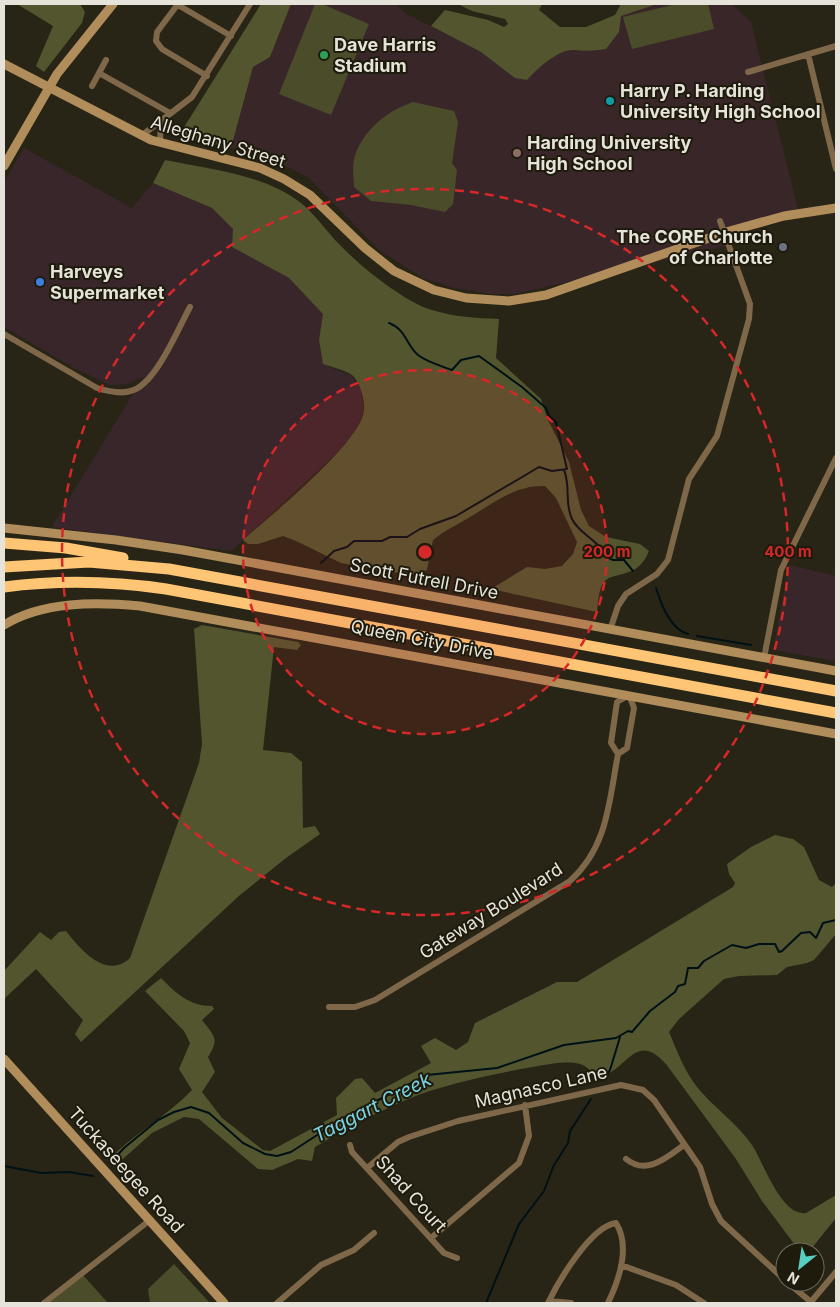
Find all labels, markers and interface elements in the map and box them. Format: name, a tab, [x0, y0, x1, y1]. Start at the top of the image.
place label: Dave Harris Stadium	[334, 34, 436, 76]
marker: Dave Harris Stadium	[318, 49, 330, 61]
place label: Harry P. Harding University High School	[620, 80, 821, 122]
marker: Harry P. Harding University High School	[604, 95, 616, 107]
street label: Alleghany Street	[148, 111, 288, 172]
place label: Harding University High School	[527, 132, 692, 174]
marker: Harding University High School	[511, 147, 523, 159]
place label: The CORE Church of Charlotte	[616, 226, 773, 268]
marker: The CORE Church of Charlotte	[777, 241, 789, 253]
place label: Harveys Supermarket	[50, 261, 165, 303]
marker: Harveys Supermarket	[34, 276, 46, 288]
text: 200 m	[584, 542, 630, 561]
text: 400 m	[764, 542, 812, 561]
centre of rings	[416, 543, 434, 561]
street label: Scott Futrell Drive	[348, 554, 500, 603]
street label: Queen City Drive	[349, 615, 495, 664]
street label: Gateway Boulevard	[415, 858, 566, 963]
street label: Magnasco Lane	[473, 1061, 609, 1112]
water label: Taggart Creek	[309, 1068, 436, 1147]
street label: Tuckaseegee Road	[64, 1102, 188, 1237]
street label: Shad Court	[371, 1151, 451, 1236]
north arrow	[775, 1242, 825, 1292]
text: N	[784, 1269, 802, 1289]

